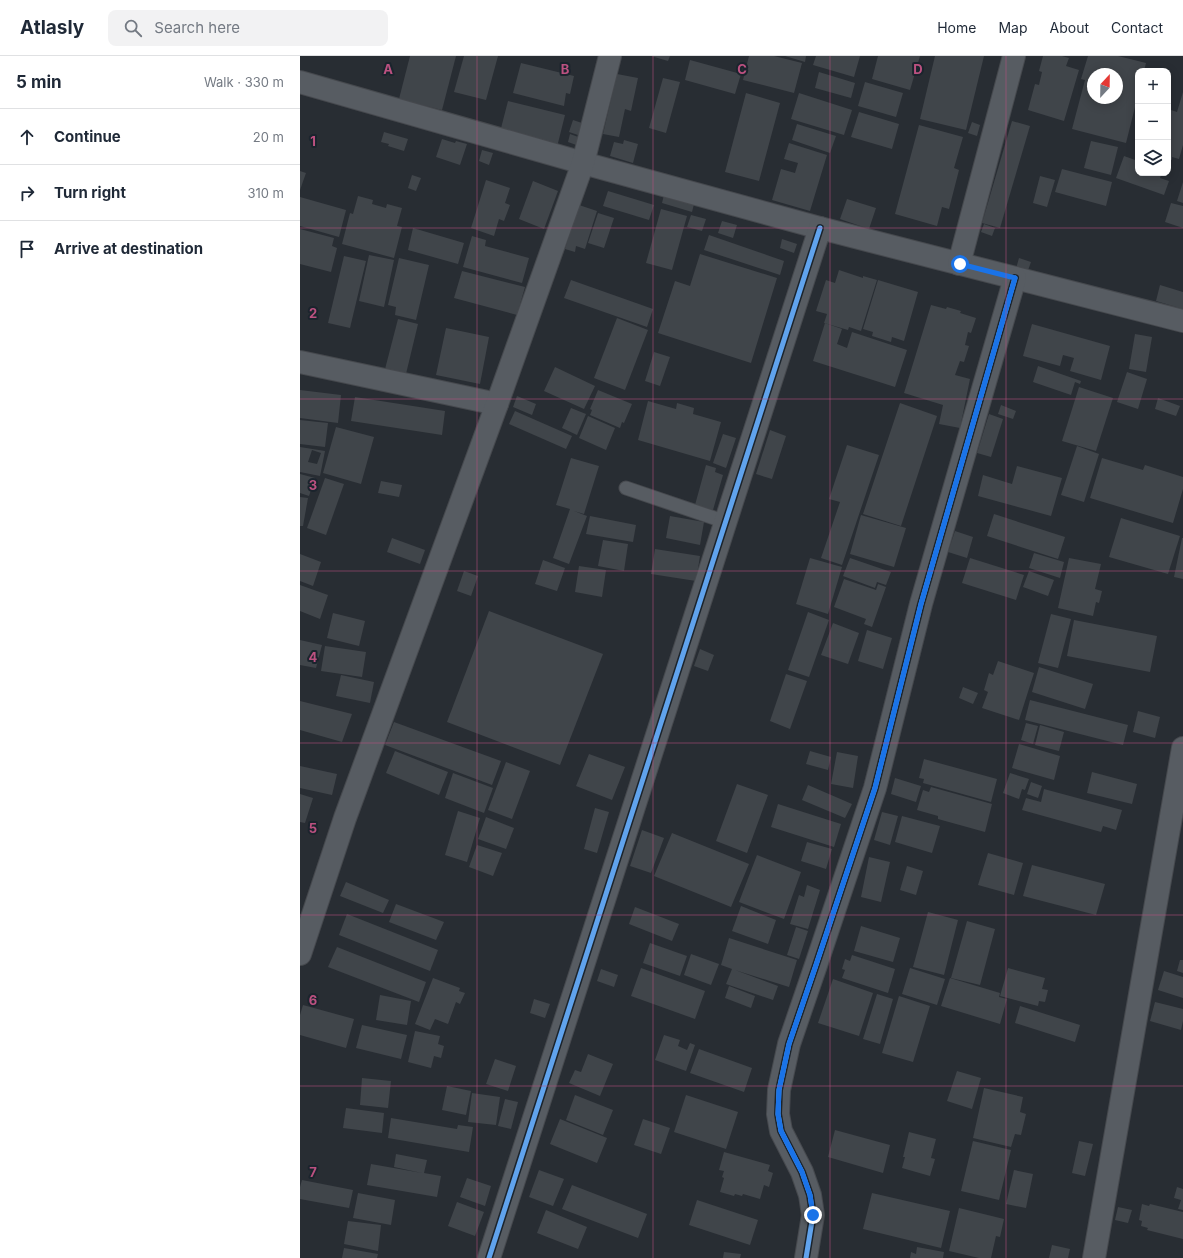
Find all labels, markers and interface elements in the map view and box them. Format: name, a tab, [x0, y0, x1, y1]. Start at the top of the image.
search box	[108, 10, 388, 46]
text: Atlasly	[20, 16, 84, 39]
icon: search	[122, 17, 144, 39]
text: Search here	[154, 18, 240, 37]
text: Home	[937, 19, 976, 36]
text: Map	[998, 19, 1028, 36]
text: About	[1050, 19, 1089, 36]
text: Contact	[1111, 19, 1163, 36]
text: A	[383, 61, 393, 77]
text: B	[561, 61, 570, 77]
text: C	[737, 61, 747, 77]
text: D	[913, 61, 923, 77]
north arrow	[1087, 68, 1123, 104]
map controls	[1135, 68, 1171, 176]
button: +	[1135, 68, 1171, 104]
text: 5 min	[16, 72, 62, 92]
text: Walk · 330 m	[204, 74, 284, 90]
button: −	[1135, 104, 1171, 140]
icon: ahead	[16, 126, 38, 148]
text: Continue	[54, 127, 121, 146]
text: 20 m	[253, 129, 284, 145]
text: 1	[310, 133, 316, 149]
button: layers	[1135, 140, 1171, 176]
icon: right	[16, 182, 38, 204]
text: Turn right	[54, 183, 126, 202]
text: 310 m	[247, 185, 284, 201]
icon: arrive	[16, 238, 38, 260]
text: Arrive at destination	[54, 239, 203, 258]
route start	[951, 255, 969, 273]
text: 2	[309, 305, 317, 321]
text: 3	[309, 477, 317, 493]
text: 4	[309, 649, 318, 665]
text: 5	[309, 820, 317, 836]
text: 6	[309, 992, 317, 1008]
text: 7	[309, 1164, 317, 1180]
route end	[804, 1206, 822, 1224]

